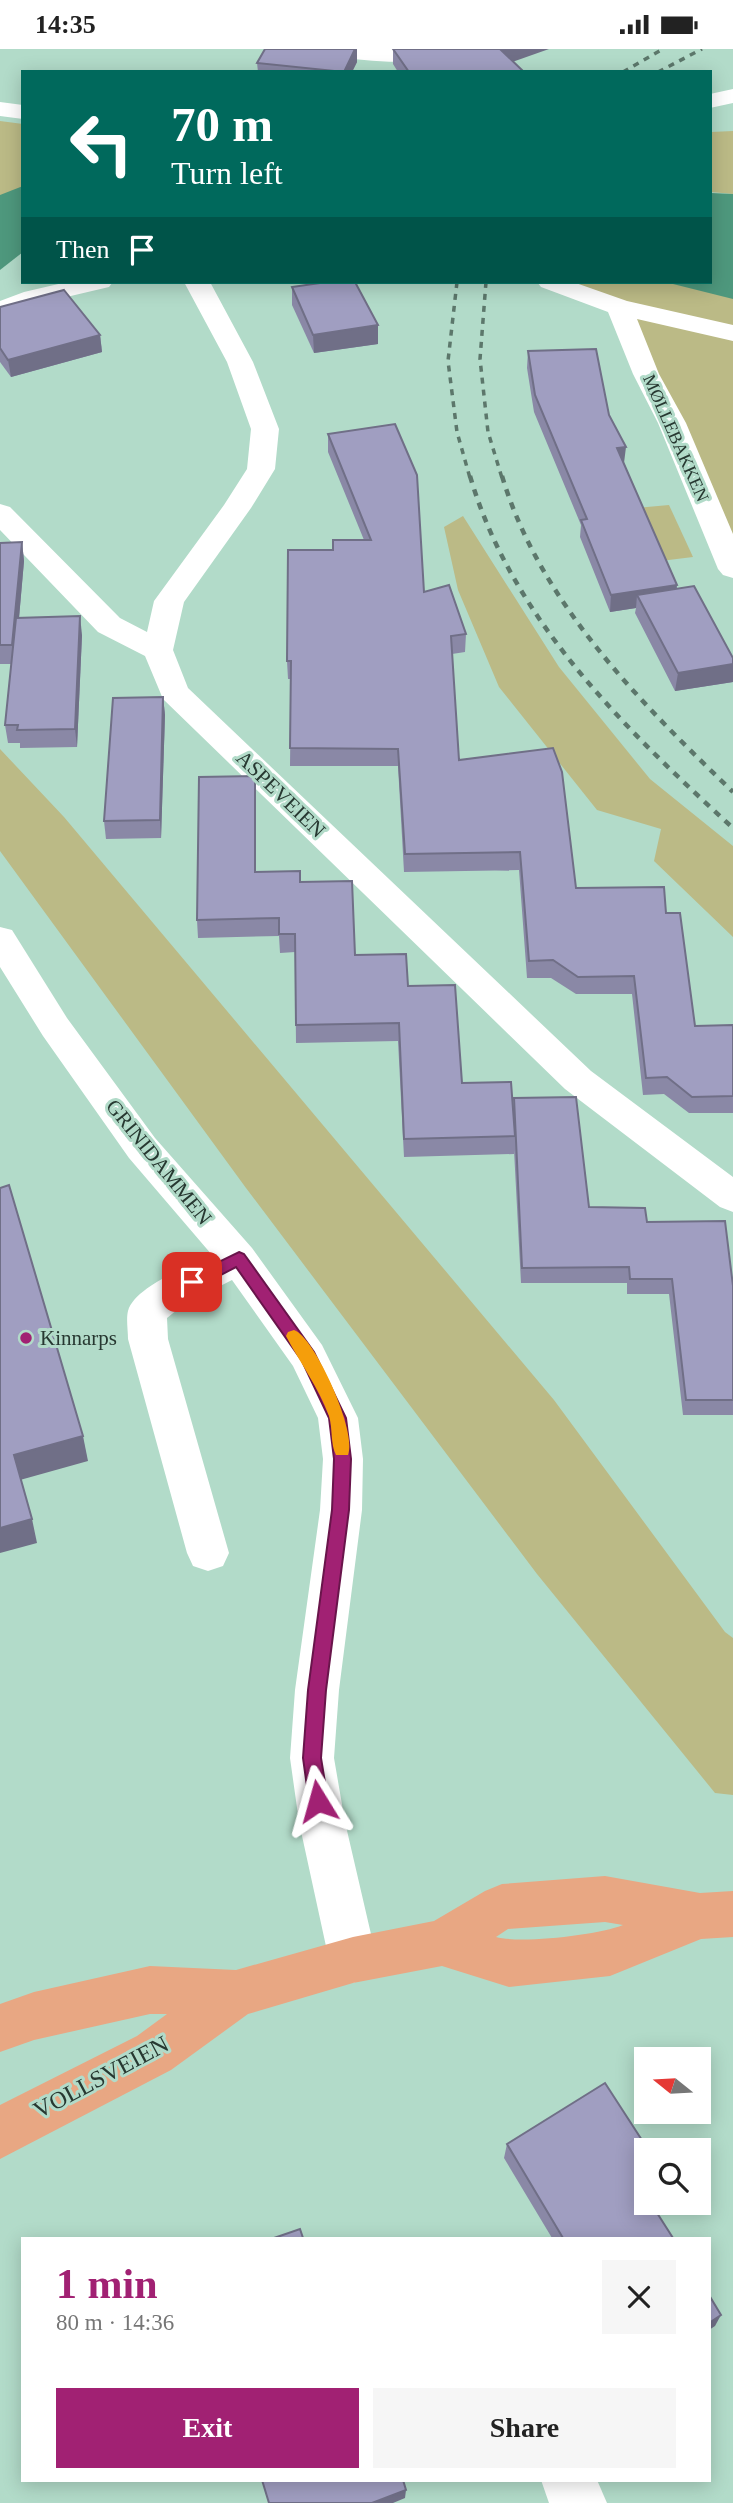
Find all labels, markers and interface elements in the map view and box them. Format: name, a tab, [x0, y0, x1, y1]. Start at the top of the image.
text: 14:35	[35, 10, 96, 39]
text: 70 m	[171, 97, 273, 152]
icon: left	[56, 98, 147, 189]
text: Turn left	[171, 155, 283, 191]
icon: arrive	[123, 231, 161, 269]
text: Then	[56, 235, 109, 264]
street label: MØLLEBAKKEN	[639, 371, 713, 505]
street label: ASPEVEIEN	[232, 746, 330, 842]
street label: GRINIDAMMEN	[101, 1095, 217, 1229]
pin	[162, 1252, 222, 1312]
icon: arrive	[173, 1263, 211, 1301]
place label: Kinnarps	[40, 1326, 117, 1350]
marker: Kinnarps	[18, 1330, 34, 1346]
position arrow	[281, 1764, 355, 1838]
street label: VOLLSVEIEN	[29, 2030, 173, 2124]
north arrow	[634, 2047, 710, 2125]
map controls	[634, 2047, 711, 2215]
button: search	[634, 2138, 711, 2215]
button: close	[602, 2260, 676, 2334]
text: 1 min	[56, 2261, 158, 2307]
text: 80 m · 14:36	[56, 2310, 174, 2335]
button: Exit	[56, 2388, 359, 2468]
button: Share	[373, 2388, 676, 2468]

